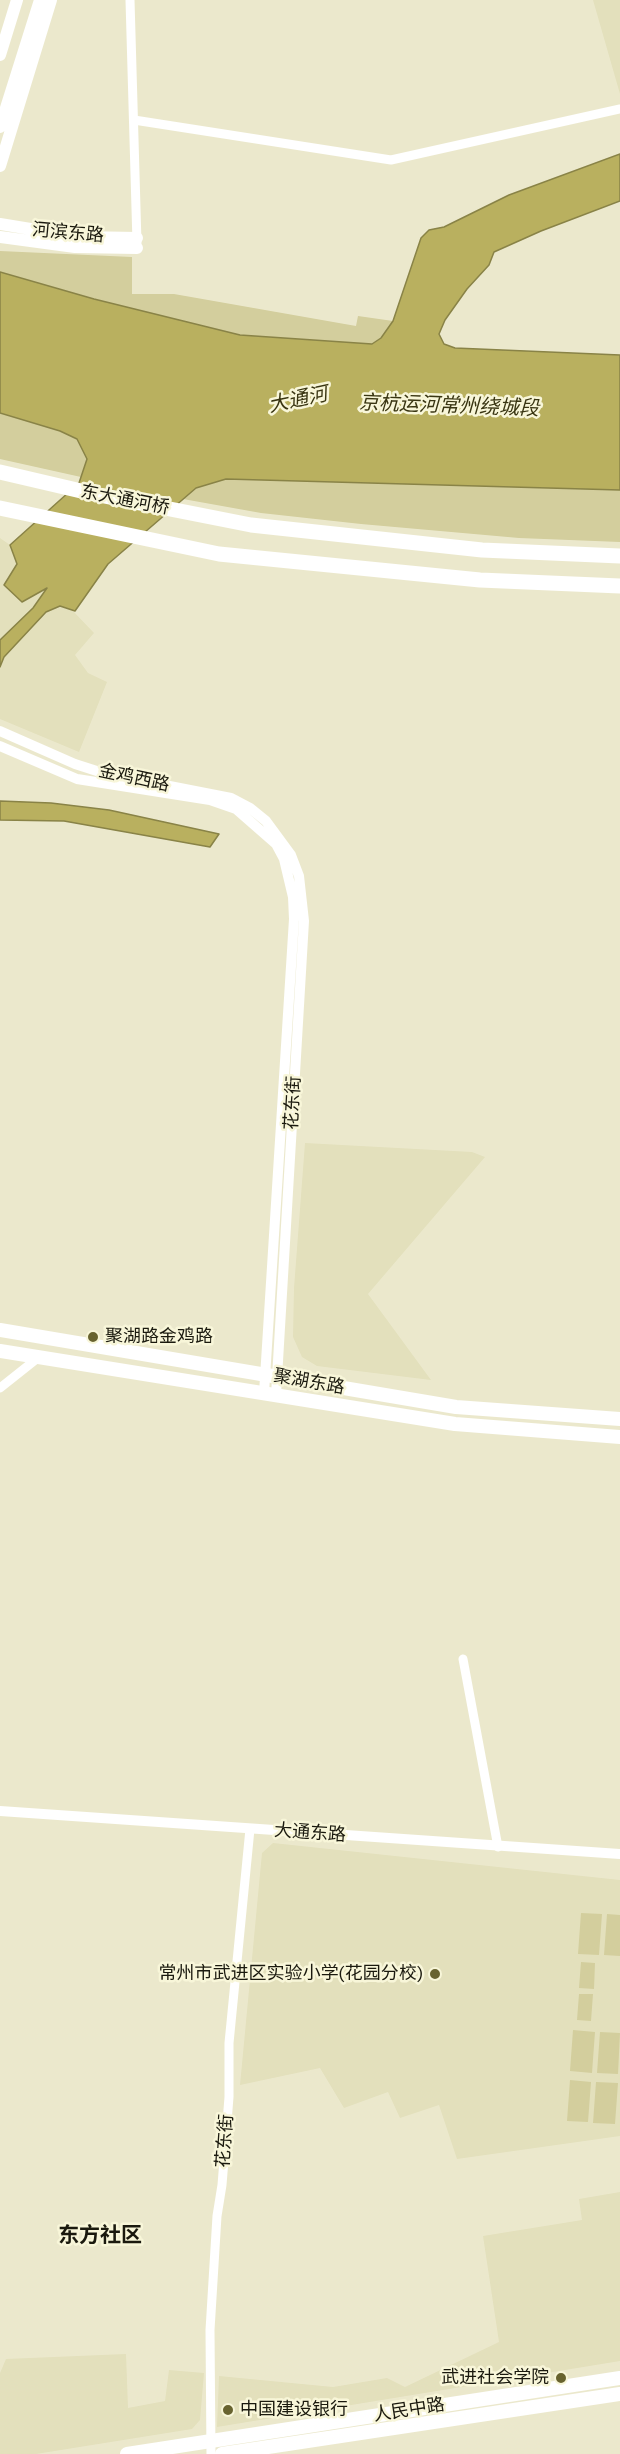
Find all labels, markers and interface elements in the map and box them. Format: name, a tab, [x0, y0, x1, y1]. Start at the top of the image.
street label: 河滨东路	[31, 219, 105, 247]
water label: 大通河	[266, 382, 330, 418]
water label: 京杭运河常州绕城段	[359, 391, 539, 421]
street label: 东大通河桥	[79, 481, 171, 519]
street label: 金鸡西路	[97, 760, 171, 796]
street label: 花东街	[281, 1075, 305, 1131]
place label: 聚湖路金鸡路	[105, 1326, 213, 1348]
marker: 聚湖路金鸡路	[86, 1330, 100, 1344]
street label: 聚湖东路	[272, 1365, 346, 1399]
street label: 大通东路	[273, 1820, 347, 1846]
place label: 常州市武进区实验小学(花园分校)	[158, 1963, 423, 1985]
marker: 常州市武进区实验小学(花园分校)	[428, 1967, 442, 1981]
street label: 花东街	[212, 2113, 238, 2169]
district label: 东方社区	[58, 2223, 142, 2249]
place label: 武进社会学院	[441, 2367, 549, 2389]
marker: 武进社会学院	[554, 2371, 568, 2385]
street label: 人民中路	[372, 2394, 446, 2426]
place label: 中国建设银行	[240, 2399, 348, 2421]
marker: 中国建设银行	[221, 2403, 235, 2417]

